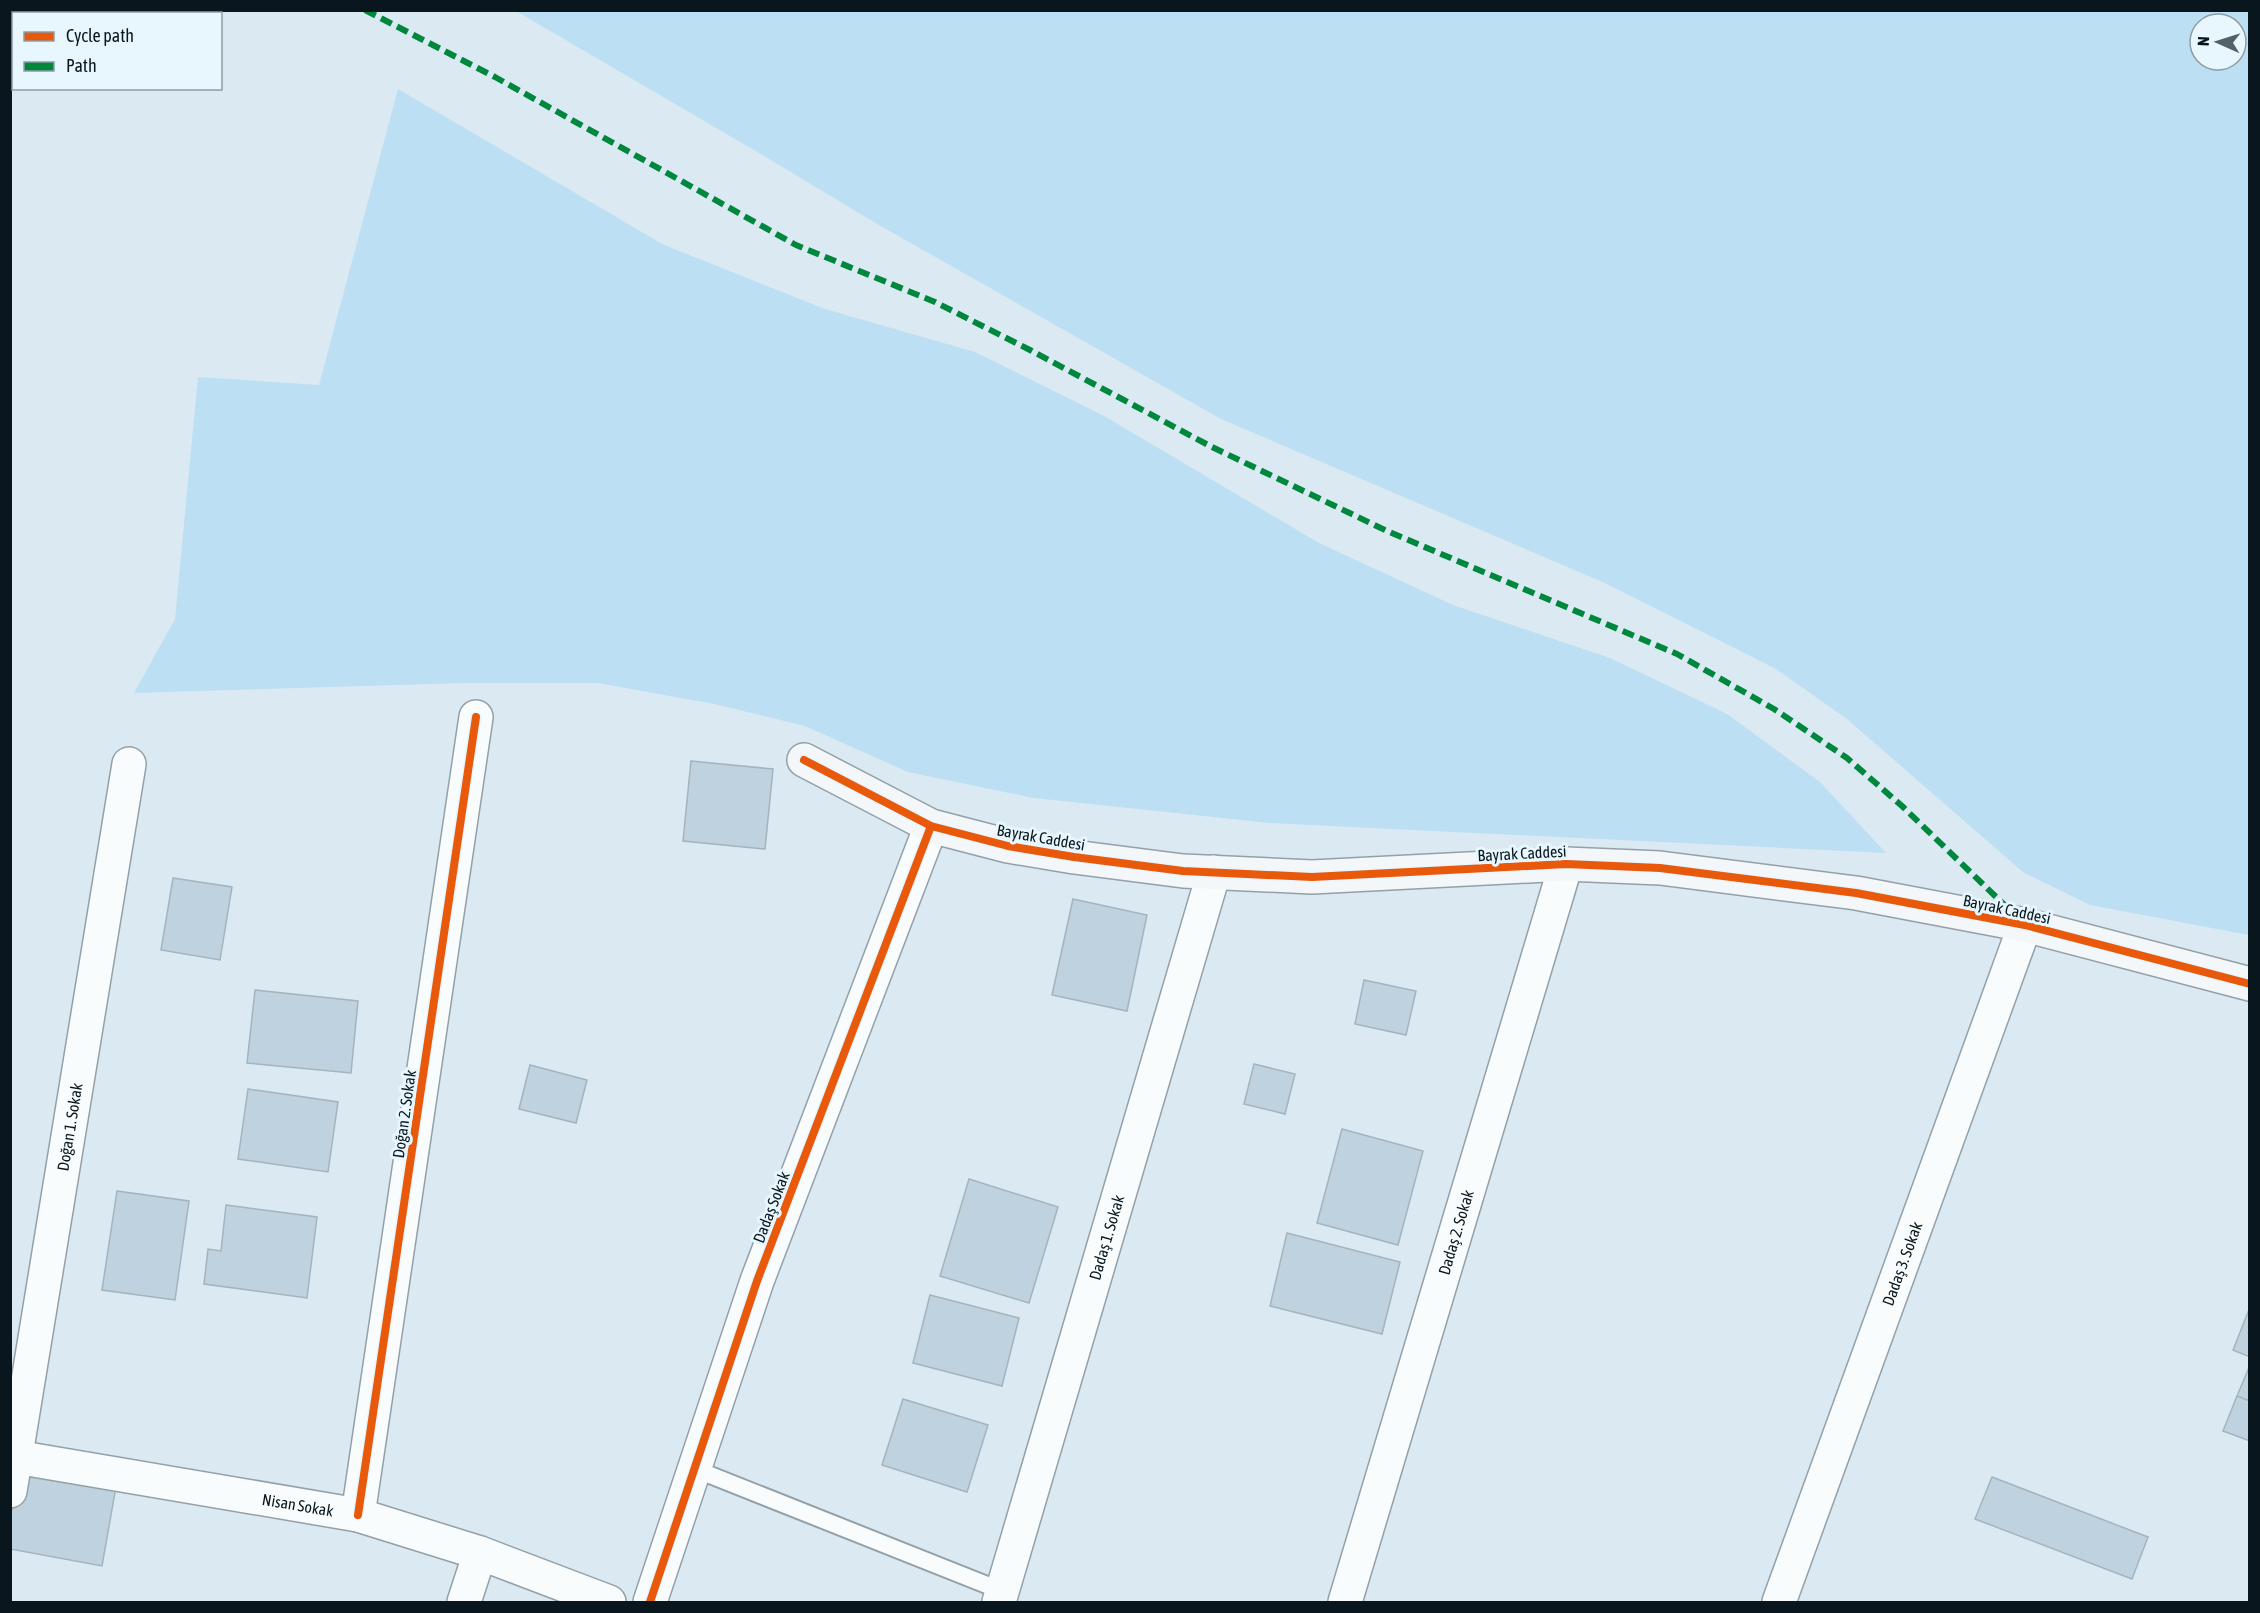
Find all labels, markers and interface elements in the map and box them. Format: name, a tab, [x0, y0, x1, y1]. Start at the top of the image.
legend	[12, 12, 222, 90]
north arrow	[2188, 12, 2248, 72]
text: Cycle path	[66, 25, 134, 46]
text: N	[2194, 36, 2212, 46]
text: Path	[66, 55, 97, 76]
street label: Bayrak Caddesi	[995, 820, 1086, 855]
street label: Bayrak Caddesi	[1477, 842, 1567, 865]
street label: Bayrak Caddesi	[1961, 891, 2052, 928]
street label: Doğan 2. Sokak	[389, 1069, 420, 1159]
street label: Doğan 1. Sokak	[54, 1082, 86, 1172]
street label: Dadaş Sokak	[749, 1169, 794, 1246]
street label: Dadaş 2. Sokak	[1435, 1188, 1477, 1277]
street label: Dadaş 1. Sokak	[1085, 1193, 1127, 1282]
street label: Dadaş 3. Sokak	[1879, 1219, 1925, 1308]
street label: Nisan Sokak	[261, 1490, 335, 1520]

